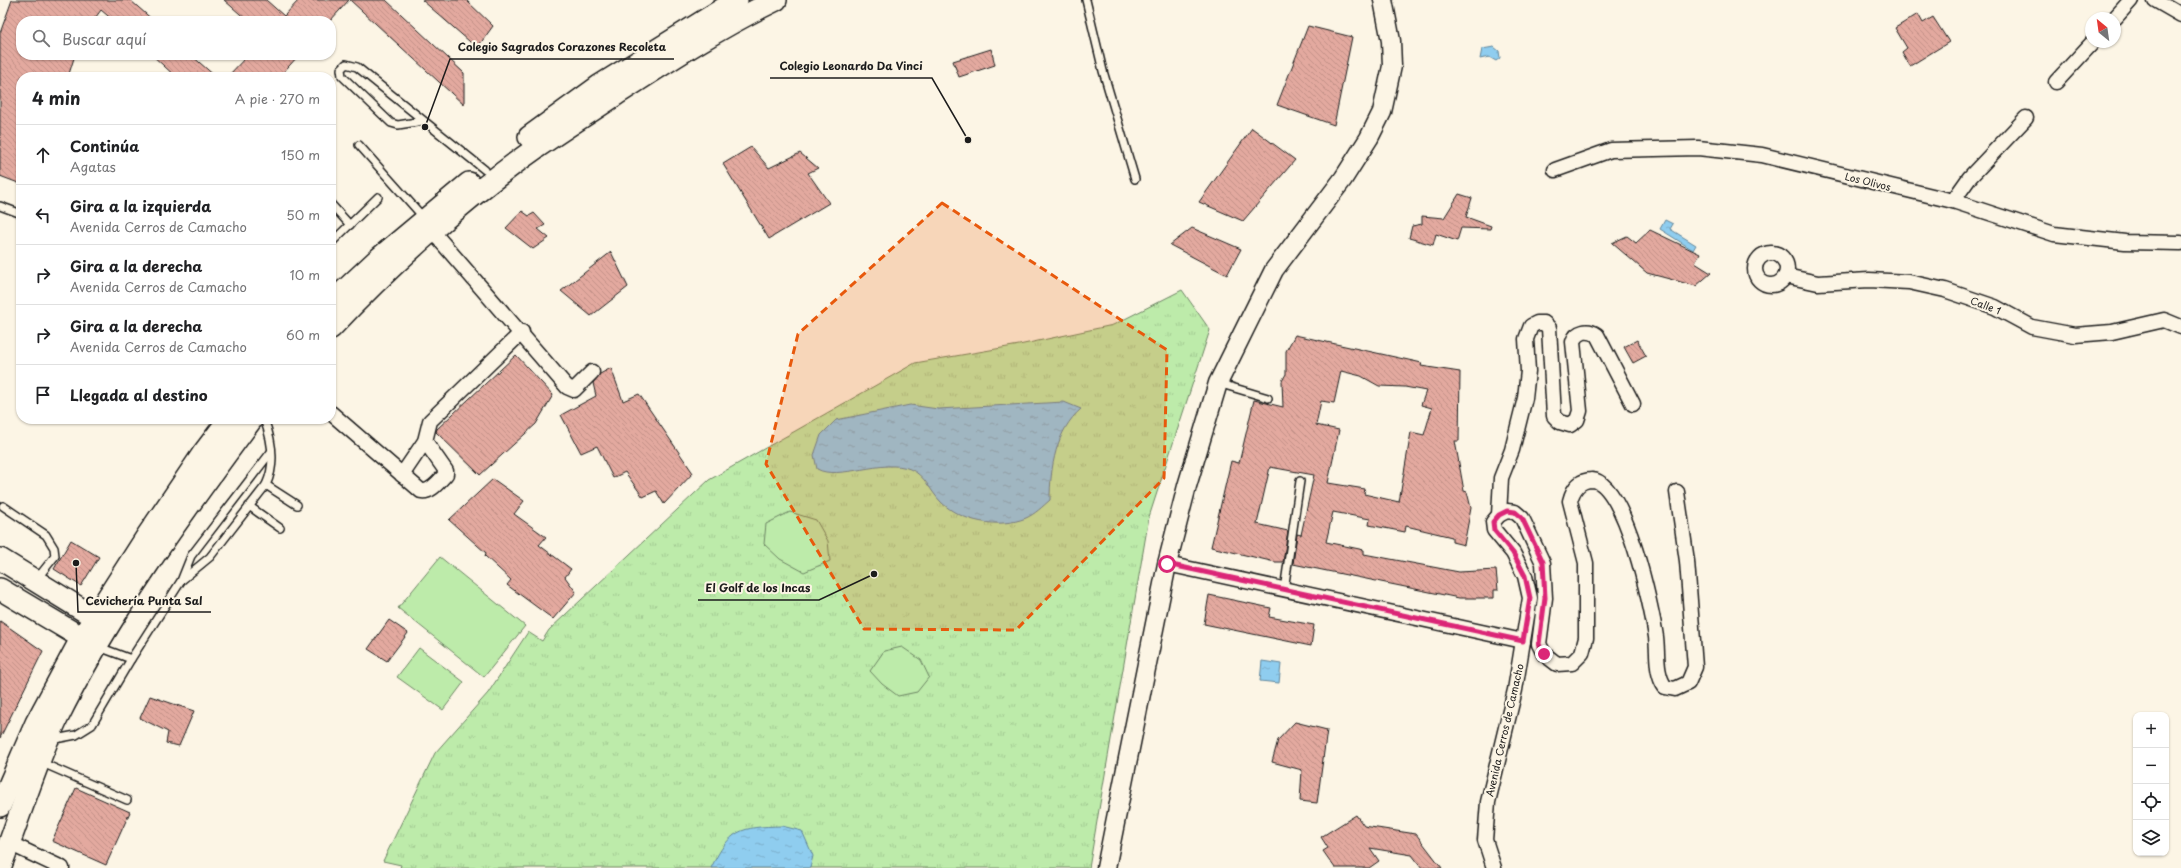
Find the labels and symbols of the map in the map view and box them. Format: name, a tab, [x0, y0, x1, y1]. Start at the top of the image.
north arrow	[2085, 12, 2121, 48]
callout: Colegio Sagrados Corazones Recoleta	[450, 36, 674, 59]
text: Colegio Sagrados Corazones Recoleta	[458, 38, 667, 55]
callout: Colegio Leonardo Da Vinci	[770, 55, 932, 78]
text: Colegio Leonardo Da Vinci	[779, 57, 923, 74]
street label: Los Olivos	[1843, 168, 1893, 194]
street label: Calle 1	[1969, 292, 2003, 318]
route start	[1158, 555, 1176, 573]
callout: El Golf de los Incas	[698, 577, 819, 600]
text: El Golf de los Incas	[706, 579, 811, 596]
callout: Cevichería Punta Sal	[78, 589, 211, 612]
text: Cevichería Punta Sal	[86, 592, 202, 609]
route end	[1535, 645, 1553, 663]
street label: Avenida Cerros de Camacho	[1481, 662, 1527, 798]

